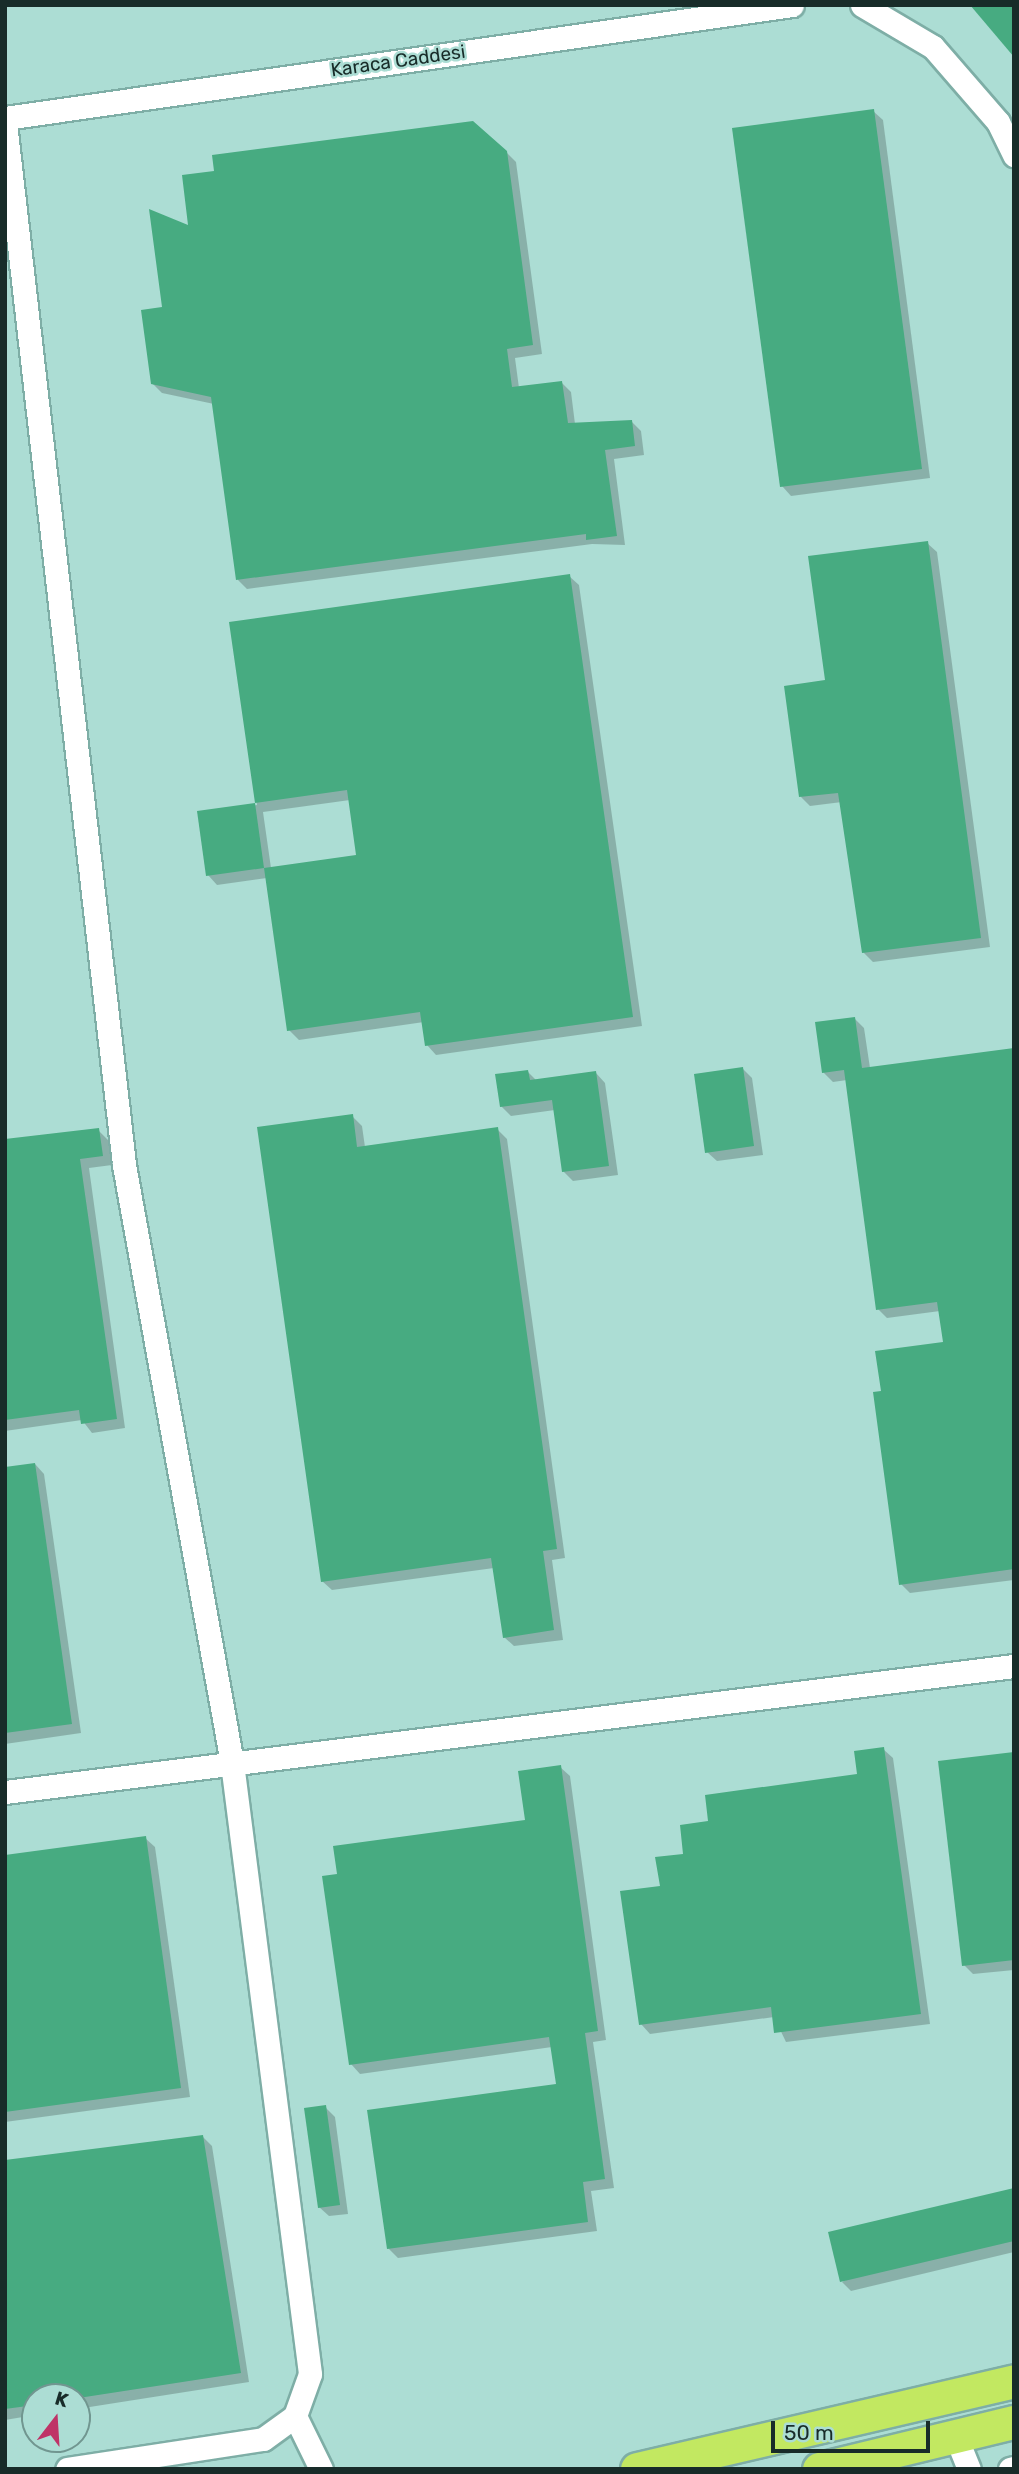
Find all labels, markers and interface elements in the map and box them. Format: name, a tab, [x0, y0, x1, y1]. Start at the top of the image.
street label: Karaca Caddesi	[329, 40, 467, 82]
north arrow	[21, 2383, 91, 2453]
text: K	[52, 2387, 71, 2412]
scale bar	[774, 2408, 933, 2452]
text: 50 m	[784, 2420, 834, 2445]

